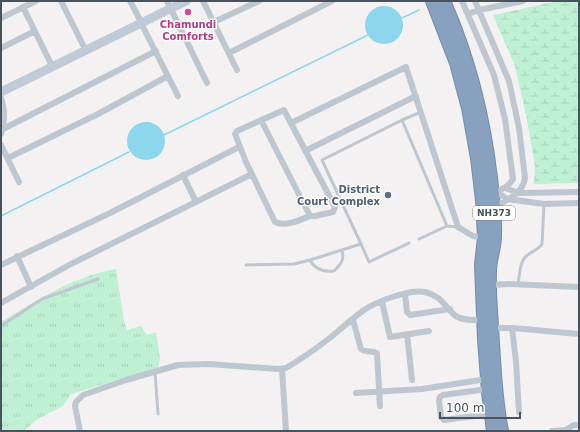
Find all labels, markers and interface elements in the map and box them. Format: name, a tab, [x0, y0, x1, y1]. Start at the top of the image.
marker: Chamundi Comforts	[183, 7, 193, 17]
place label: Chamundi Comforts	[160, 19, 216, 42]
place label: District Court Complex	[297, 184, 381, 207]
marker: District Court Complex	[383, 190, 393, 200]
road number: NH373	[473, 206, 515, 220]
scale bar	[440, 394, 520, 420]
text: 100 m	[446, 401, 484, 415]

